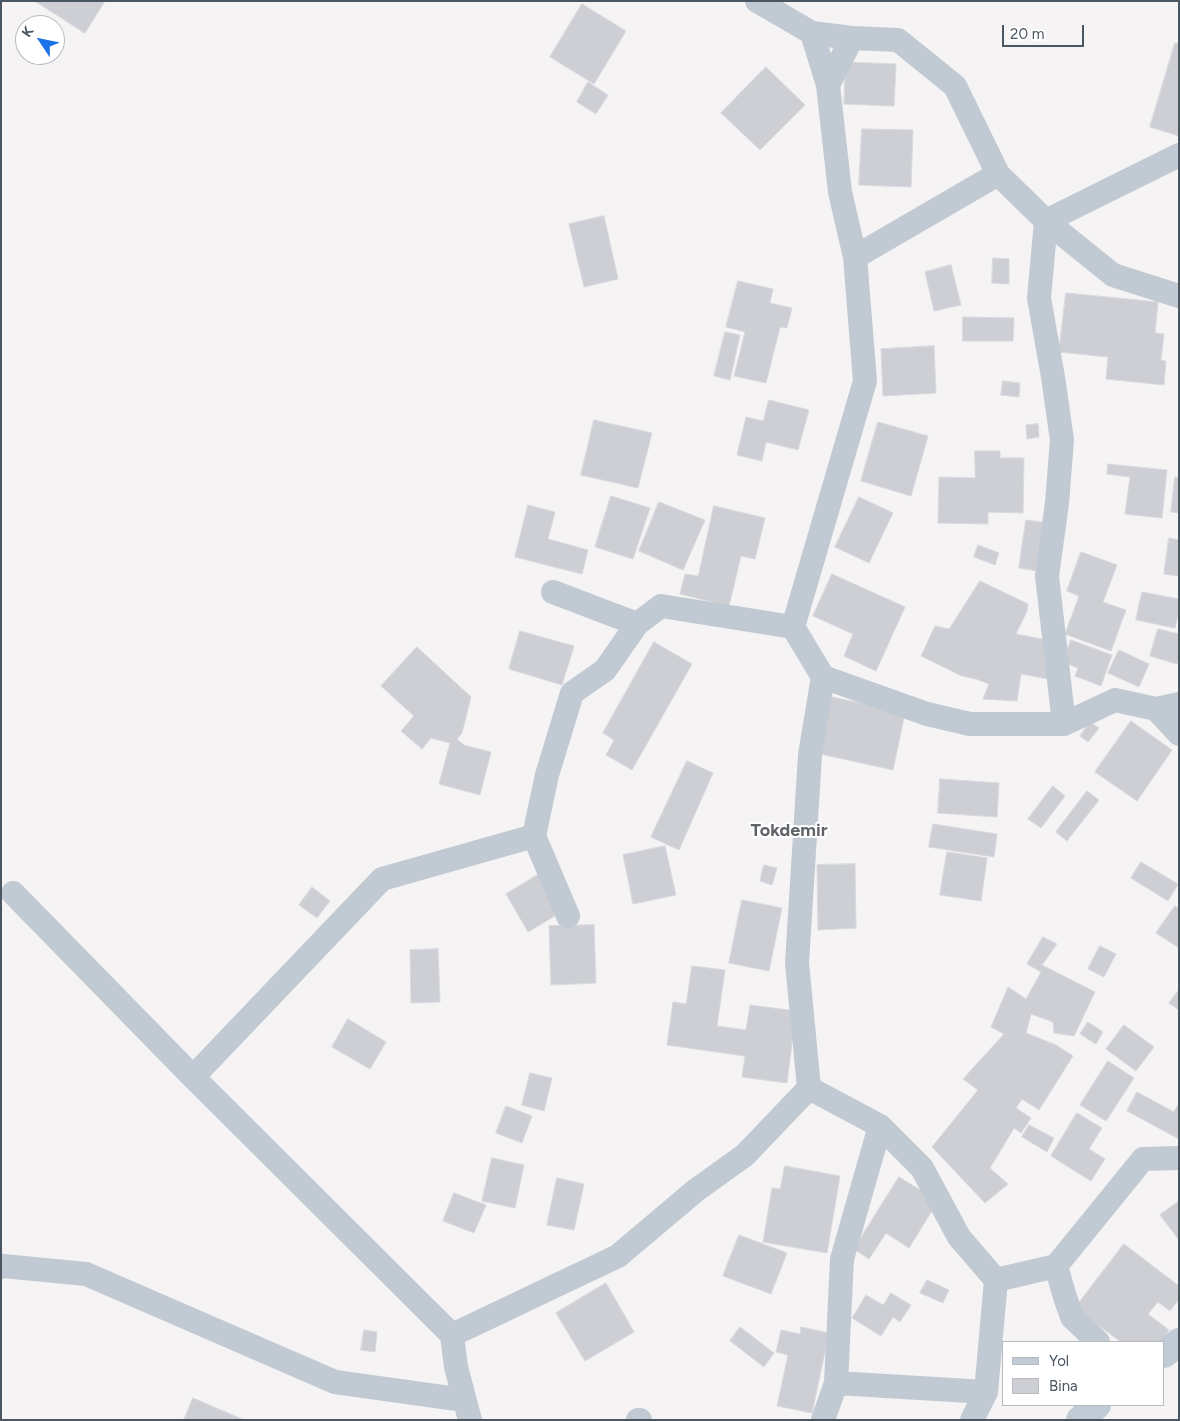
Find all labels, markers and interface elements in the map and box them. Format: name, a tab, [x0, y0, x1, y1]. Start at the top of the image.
north arrow	[15, 15, 65, 65]
scale bar	[1005, 15, 1088, 47]
text: K	[18, 23, 38, 41]
text: 20 m	[1010, 25, 1044, 43]
district label: Tokdemir	[751, 820, 827, 842]
legend	[1002, 1341, 1165, 1406]
text: Yol	[1049, 1352, 1069, 1370]
text: Bina	[1049, 1377, 1078, 1395]

